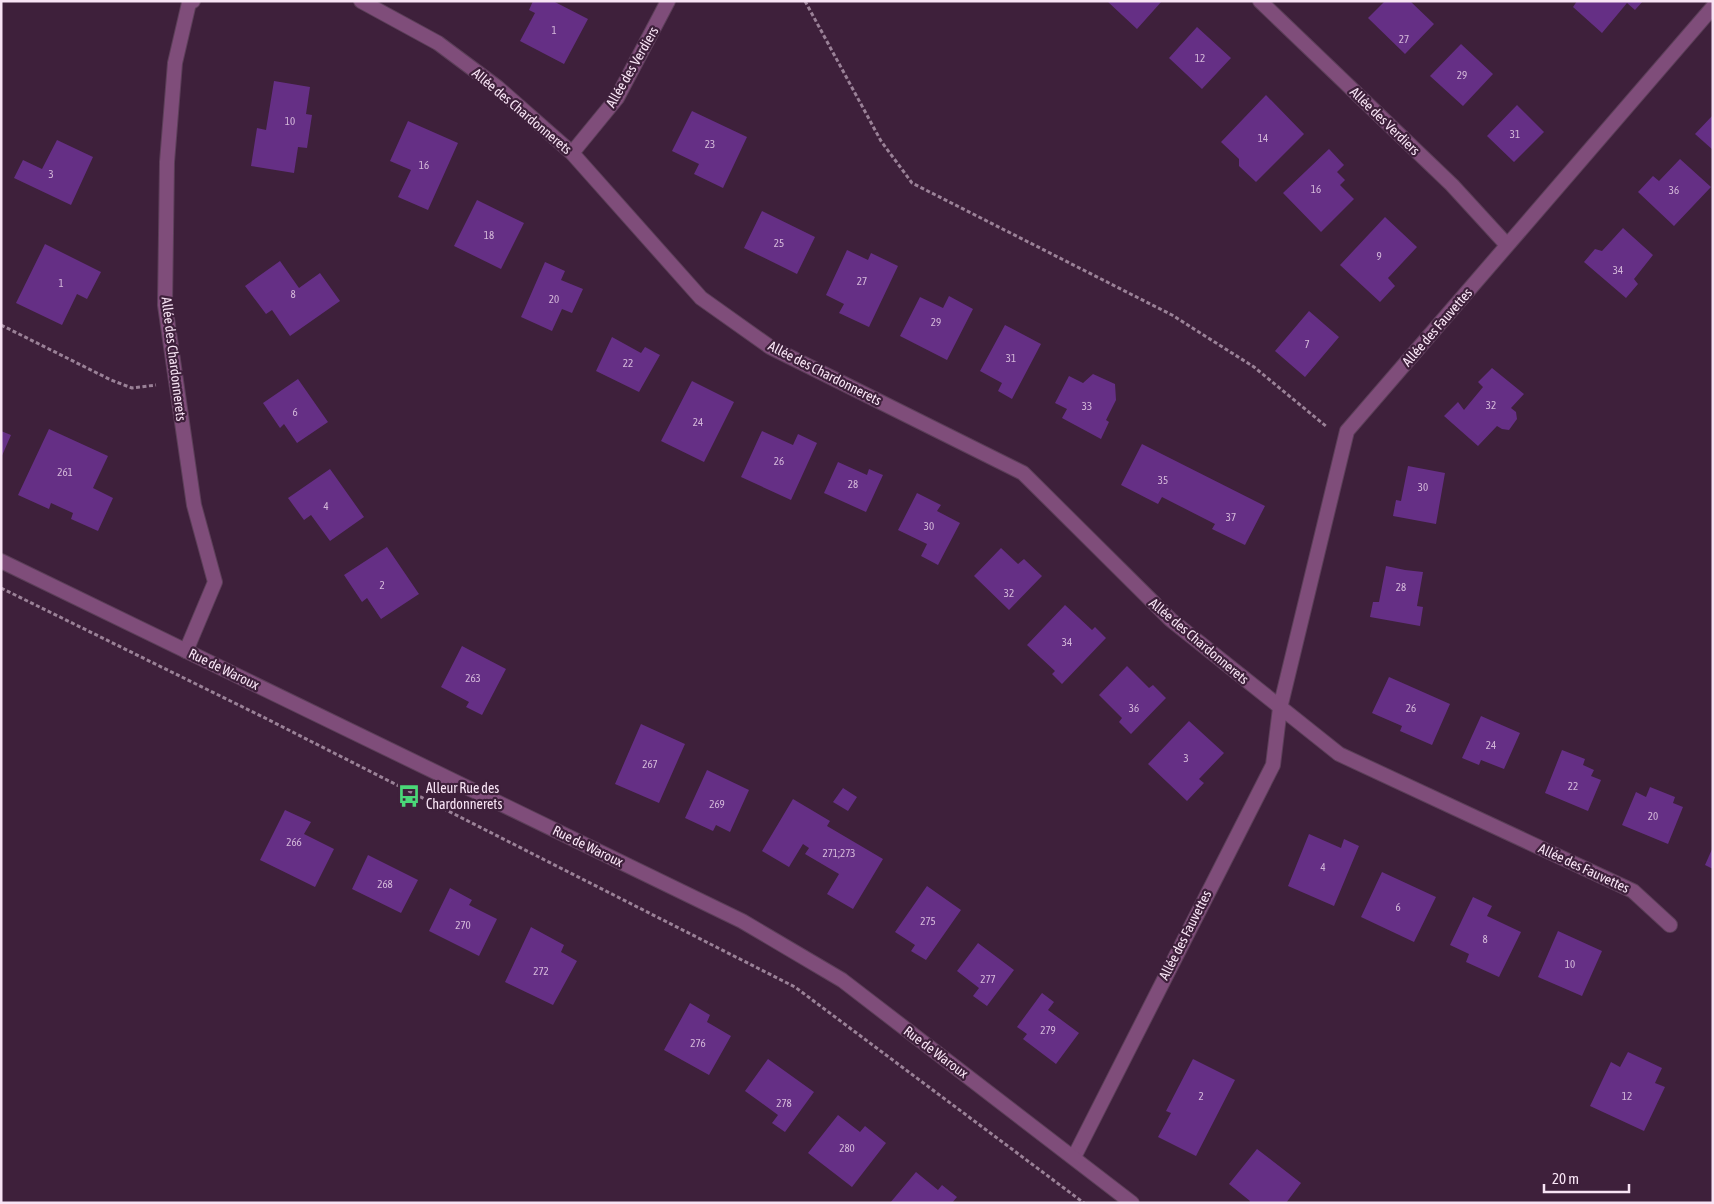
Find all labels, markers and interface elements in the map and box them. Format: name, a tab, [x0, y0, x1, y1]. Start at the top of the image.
house number: 1	[551, 24, 557, 36]
street label: Allée des Verdiers	[602, 24, 662, 110]
house number: 27	[1399, 33, 1409, 45]
house number: 12	[1195, 52, 1205, 64]
street label: Allée des Chardonnerets	[469, 65, 575, 157]
house number: 29	[1457, 69, 1467, 81]
street label: Allée des Verdiers	[1347, 84, 1423, 158]
house number: 10	[285, 115, 295, 127]
house number: 31	[1510, 128, 1520, 140]
house number: 14	[1258, 132, 1268, 144]
house number: 23	[705, 138, 715, 150]
house number: 16	[419, 159, 429, 171]
house number: 3	[48, 168, 54, 180]
house number: 16	[1311, 183, 1321, 195]
house number: 36	[1669, 184, 1679, 196]
house number: 18	[484, 229, 494, 241]
house number: 25	[774, 237, 784, 249]
house number: 9	[1376, 250, 1382, 262]
house number: 34	[1613, 264, 1623, 276]
house number: 27	[857, 275, 867, 287]
house number: 1	[58, 277, 64, 289]
street label: Allée des Fauvettes	[1399, 285, 1475, 369]
house number: 8	[290, 288, 296, 300]
house number: 20	[549, 293, 559, 305]
street label: Allée des Chardonnerets	[158, 296, 190, 422]
house number: 29	[931, 316, 941, 328]
street label: Allée des Chardonnerets	[766, 338, 884, 409]
house number: 7	[1304, 338, 1310, 350]
house number: 31	[1006, 352, 1016, 364]
house number: 22	[623, 357, 633, 369]
house number: 32	[1486, 399, 1496, 411]
house number: 33	[1082, 400, 1092, 412]
house number: 6	[292, 406, 298, 418]
house number: 24	[693, 416, 703, 428]
house number: 26	[774, 455, 784, 467]
house number: 261	[57, 466, 73, 478]
house number: 35	[1158, 474, 1168, 486]
house number: 28	[848, 478, 858, 490]
house number: 30	[1418, 481, 1428, 493]
house number: 4	[323, 500, 329, 512]
house number: 37	[1226, 511, 1236, 523]
house number: 30	[924, 520, 934, 532]
house number: 2	[379, 579, 385, 591]
house number: 28	[1396, 581, 1406, 593]
house number: 32	[1004, 587, 1014, 599]
street label: Allée des Chardonnerets	[1146, 595, 1252, 687]
house number: 34	[1062, 636, 1072, 648]
street label: Rue de Waroux	[186, 645, 262, 693]
house number: 263	[465, 672, 481, 684]
house number: 36	[1129, 702, 1139, 714]
house number: 26	[1406, 702, 1416, 714]
house number: 24	[1486, 739, 1496, 751]
house number: 3	[1183, 752, 1189, 764]
house number: 267	[642, 758, 658, 770]
place label: Alleur Rue des Chardonnerets	[426, 780, 502, 812]
house number: 22	[1568, 780, 1578, 792]
bus stop icon: Alleur Rue des Chardonnerets	[396, 783, 422, 809]
house number: 269	[709, 798, 725, 810]
house number: 20	[1648, 810, 1658, 822]
street label: Rue de Waroux	[550, 822, 626, 870]
house number: 266	[286, 836, 302, 848]
street label: Allée des Fauvettes	[1536, 840, 1632, 896]
house number: 271;273	[823, 847, 855, 859]
house number: 4	[1320, 861, 1326, 873]
house number: 268	[377, 878, 393, 890]
street label: Allée des Fauvettes	[1156, 887, 1214, 982]
house number: 6	[1395, 901, 1401, 913]
house number: 275	[920, 915, 936, 927]
house number: 270	[455, 919, 471, 931]
house number: 8	[1482, 933, 1488, 945]
house number: 10	[1565, 958, 1575, 970]
house number: 272	[533, 965, 549, 977]
house number: 277	[980, 973, 996, 985]
street label: Rue de Waroux	[901, 1023, 972, 1082]
house number: 279	[1040, 1024, 1056, 1036]
house number: 276	[690, 1037, 706, 1049]
house number: 2	[1198, 1090, 1204, 1102]
house number: 12	[1622, 1090, 1632, 1102]
house number: 278	[776, 1097, 792, 1109]
house number: 280	[839, 1142, 855, 1154]
scale bar	[1544, 1162, 1629, 1194]
text: 20 m	[1552, 1170, 1579, 1187]

